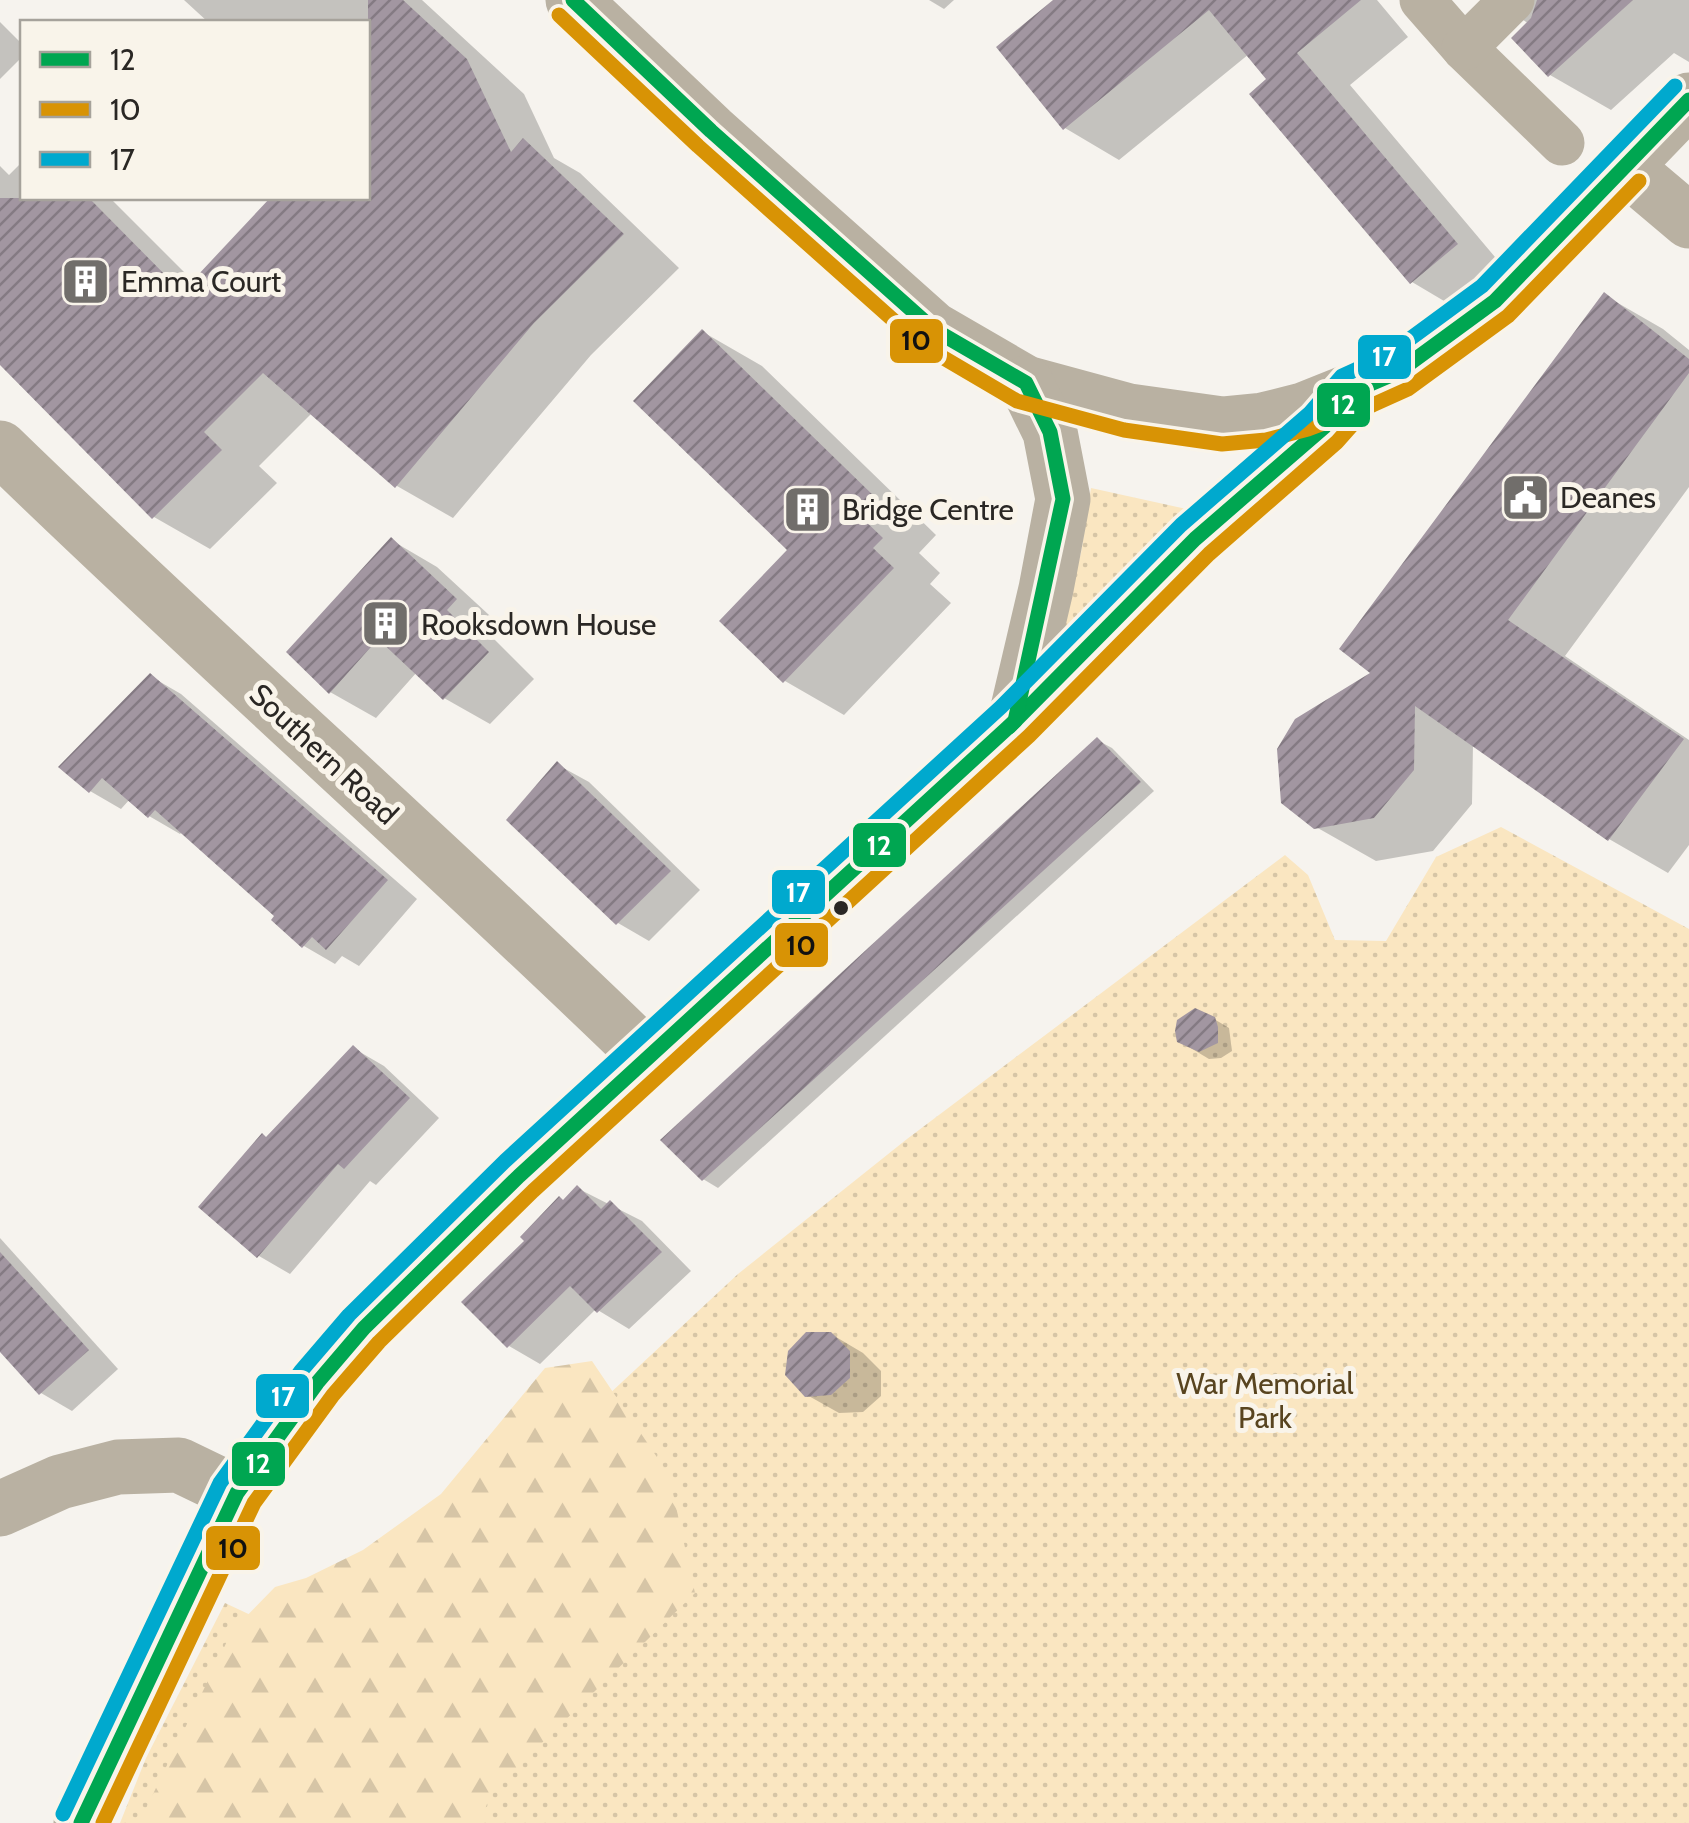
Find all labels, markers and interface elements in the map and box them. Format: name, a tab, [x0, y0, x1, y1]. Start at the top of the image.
legend	[20, 20, 370, 200]
text: 12	[110, 41, 136, 78]
text: 10	[110, 91, 141, 128]
text: 17	[110, 141, 135, 178]
building icon: Emma Court	[60, 255, 112, 307]
place label: Emma Court	[121, 263, 281, 300]
line badge: 10	[888, 317, 945, 365]
text: 10	[901, 323, 931, 357]
line badge: 17	[1356, 333, 1413, 381]
text: 17	[1372, 339, 1397, 373]
line badge: 12	[1315, 381, 1372, 429]
text: 12	[1330, 387, 1356, 421]
public building icon: Deanes	[1499, 471, 1551, 523]
place label: Deanes	[1560, 479, 1656, 516]
building icon: Bridge Centre	[781, 483, 833, 535]
place label: Bridge Centre	[842, 491, 1014, 528]
building icon: Rooksdown House	[360, 598, 412, 650]
place label: Rooksdown House	[421, 606, 656, 643]
street label: Southern Road	[242, 676, 406, 832]
line badge: 12	[851, 821, 908, 869]
text: 12	[866, 828, 892, 862]
line badge: 17	[770, 868, 827, 916]
text: 17	[786, 875, 811, 909]
unlabelled marker	[831, 898, 851, 918]
line badge: 10	[773, 921, 830, 969]
text: 10	[786, 928, 816, 962]
park label: War Memorial Park	[1176, 1365, 1354, 1436]
line badge: 17	[254, 1372, 311, 1420]
text: 17	[271, 1379, 296, 1413]
line badge: 12	[230, 1440, 287, 1488]
text: 12	[245, 1446, 271, 1480]
line badge: 10	[204, 1524, 262, 1572]
text: 10	[218, 1531, 248, 1565]

